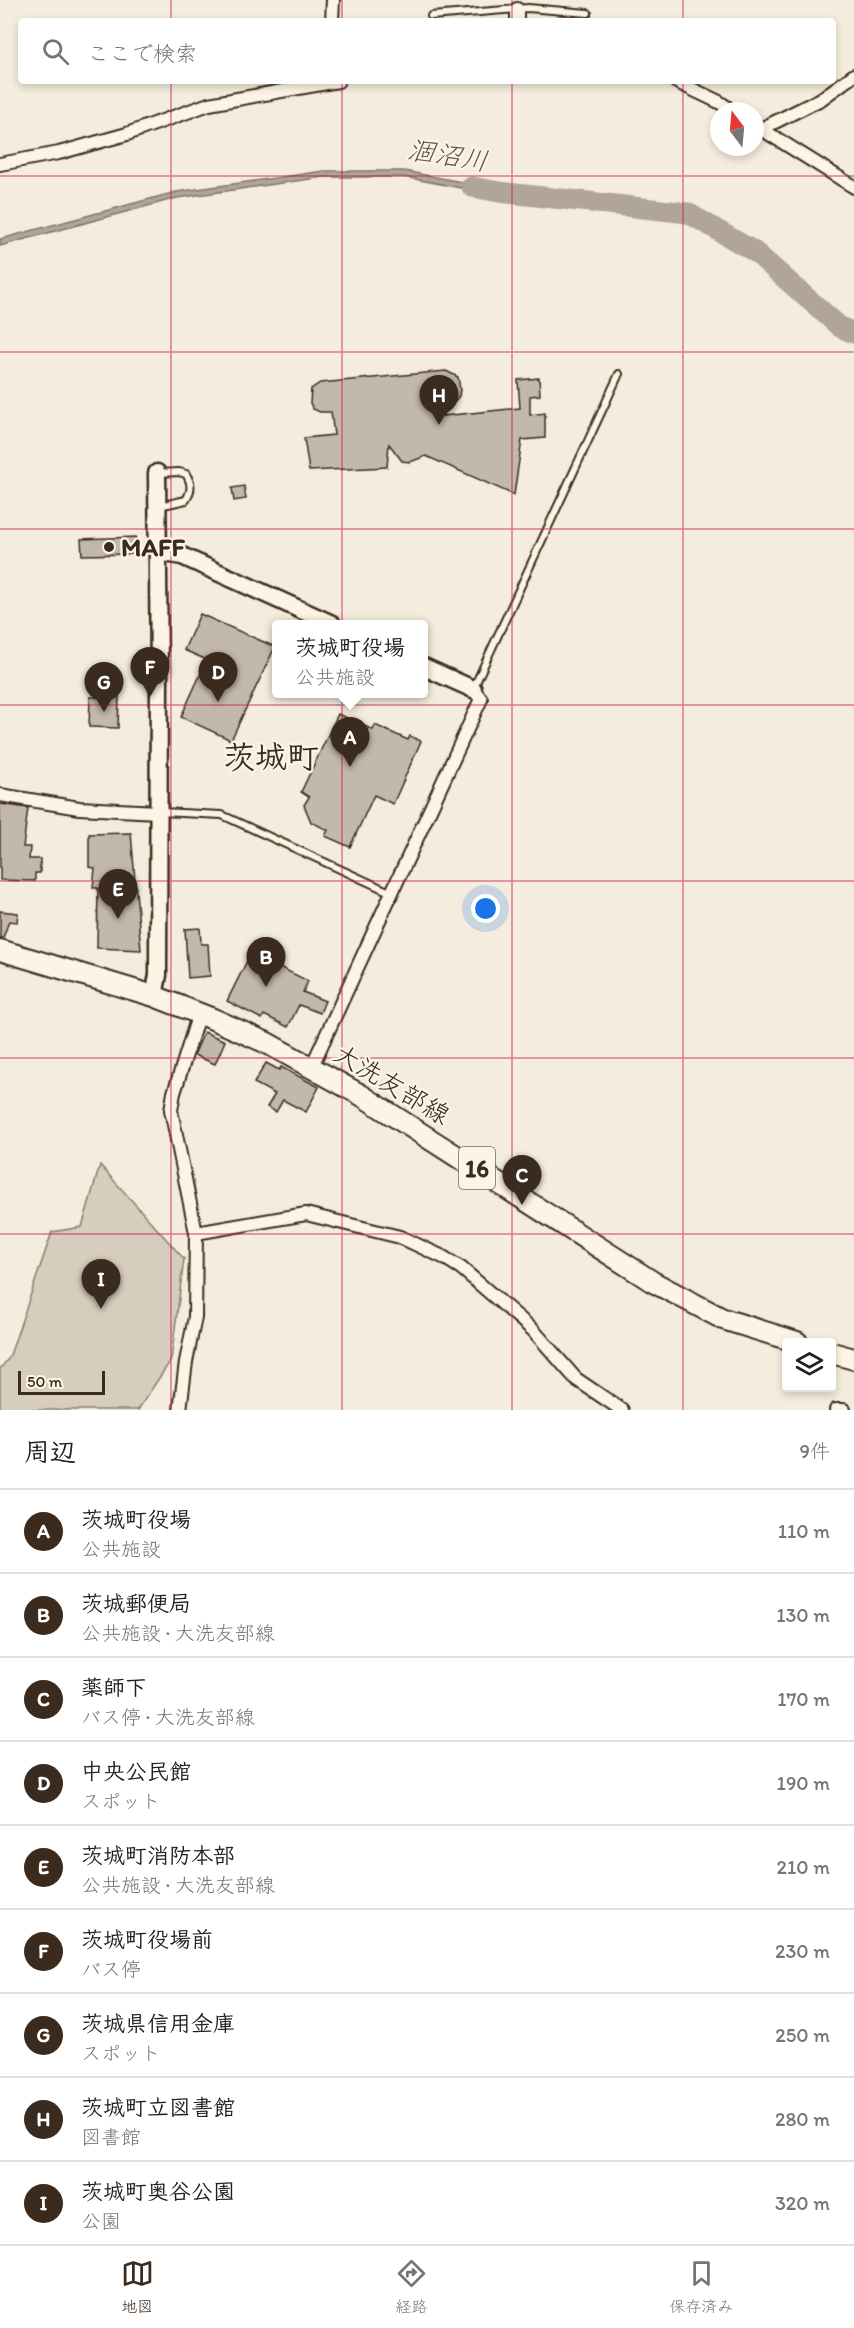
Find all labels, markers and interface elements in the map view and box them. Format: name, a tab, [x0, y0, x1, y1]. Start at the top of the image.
search box	[18, 18, 836, 84]
icon: search	[39, 35, 72, 68]
text: ここで検索	[87, 40, 197, 67]
north arrow	[710, 102, 764, 156]
water label: 涸沼川	[405, 132, 491, 178]
pin: H	[420, 376, 458, 425]
place label: MAFF	[121, 531, 186, 563]
marker: MAFF	[102, 540, 116, 554]
popup	[272, 620, 428, 698]
text: 茨城町役場	[295, 634, 405, 661]
pin: F	[130, 648, 170, 697]
pin: D	[198, 652, 238, 702]
pin: G	[84, 662, 124, 712]
text: 公共施設	[295, 665, 375, 689]
pin: A	[330, 718, 370, 767]
district label: 茨城町	[223, 738, 319, 776]
pin: E	[98, 870, 138, 919]
your location	[471, 894, 500, 923]
pin: B	[246, 938, 286, 987]
street label: 大洗友部線	[328, 1037, 456, 1131]
road number: 16	[459, 1147, 495, 1189]
pin: C	[502, 1156, 542, 1205]
pin: I	[82, 1260, 120, 1309]
map controls	[782, 1338, 836, 1392]
button: layers	[782, 1338, 836, 1392]
scale bar	[18, 1368, 105, 1396]
text: 50 m	[27, 1372, 62, 1391]
text: 周辺	[24, 1436, 76, 1468]
text: 9件	[800, 1439, 830, 1463]
text: 茨城町役場	[81, 1506, 191, 1533]
text: A	[37, 1519, 50, 1543]
text: 110 m	[778, 1519, 830, 1543]
text: 公共施設	[81, 1537, 161, 1561]
text: 茨城郵便局	[81, 1590, 191, 1617]
text: B	[37, 1603, 50, 1627]
text: 130 m	[776, 1603, 830, 1627]
text: 公共施設 · 大洗友部線	[81, 1621, 275, 1645]
text: 薬師下	[81, 1674, 147, 1701]
text: C	[37, 1687, 50, 1711]
text: 170 m	[777, 1687, 830, 1711]
text: バス停 · 大洗友部線	[81, 1705, 255, 1729]
text: 中央公民館	[81, 1758, 191, 1785]
text: D	[37, 1771, 50, 1795]
text: 190 m	[777, 1771, 830, 1795]
text: スポット	[81, 1789, 161, 1813]
text: 茨城町消防本部	[81, 1842, 235, 1869]
text: E	[38, 1855, 49, 1879]
text: 210 m	[777, 1855, 830, 1879]
text: 公共施設 · 大洗友部線	[81, 1873, 275, 1897]
text: 茨城町役場前	[81, 1926, 213, 1953]
text: F	[38, 1939, 49, 1963]
text: 230 m	[775, 1939, 830, 1963]
text: バス停	[81, 1957, 141, 1981]
text: 茨城県信用金庫	[81, 2010, 235, 2037]
text: G	[37, 2023, 50, 2047]
text: 250 m	[775, 2023, 830, 2047]
text: スポット	[81, 2041, 161, 2065]
text: 茨城町立図書館	[81, 2094, 235, 2121]
text: H	[37, 2107, 50, 2131]
text: 280 m	[775, 2107, 830, 2131]
text: 図書館	[81, 2125, 141, 2149]
text: 茨城町奥谷公園	[81, 2178, 235, 2205]
text: I	[40, 2191, 47, 2215]
text: 320 m	[775, 2191, 830, 2215]
text: 公園	[81, 2209, 121, 2233]
tab: 地図	[121, 2257, 154, 2317]
tab: 経路	[395, 2257, 428, 2317]
tab: 保存済み	[669, 2257, 733, 2317]

